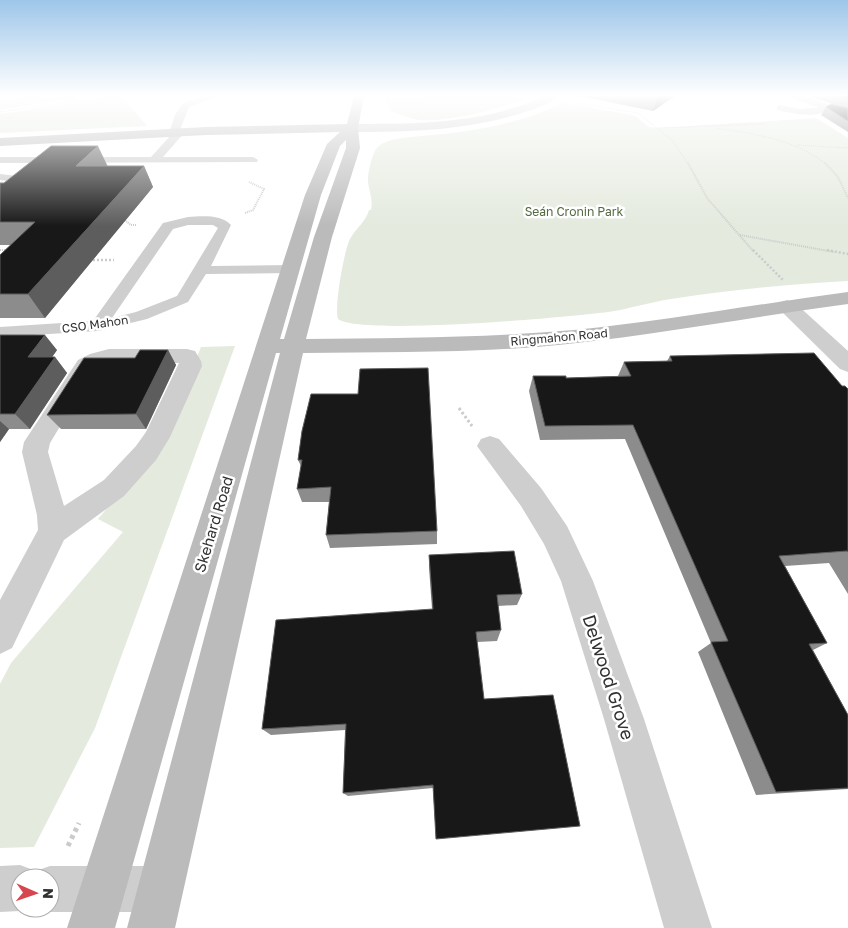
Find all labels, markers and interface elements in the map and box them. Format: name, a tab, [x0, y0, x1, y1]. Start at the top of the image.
park label: Seán Cronin Park	[525, 204, 624, 219]
street label: CSO Mahon	[61, 312, 129, 336]
street label: Ringmahon Road	[510, 325, 608, 349]
street label: Skehard Road	[190, 474, 236, 574]
street label: Delwood Grove	[578, 612, 640, 742]
north arrow	[10, 868, 60, 918]
text: N	[40, 888, 57, 899]

